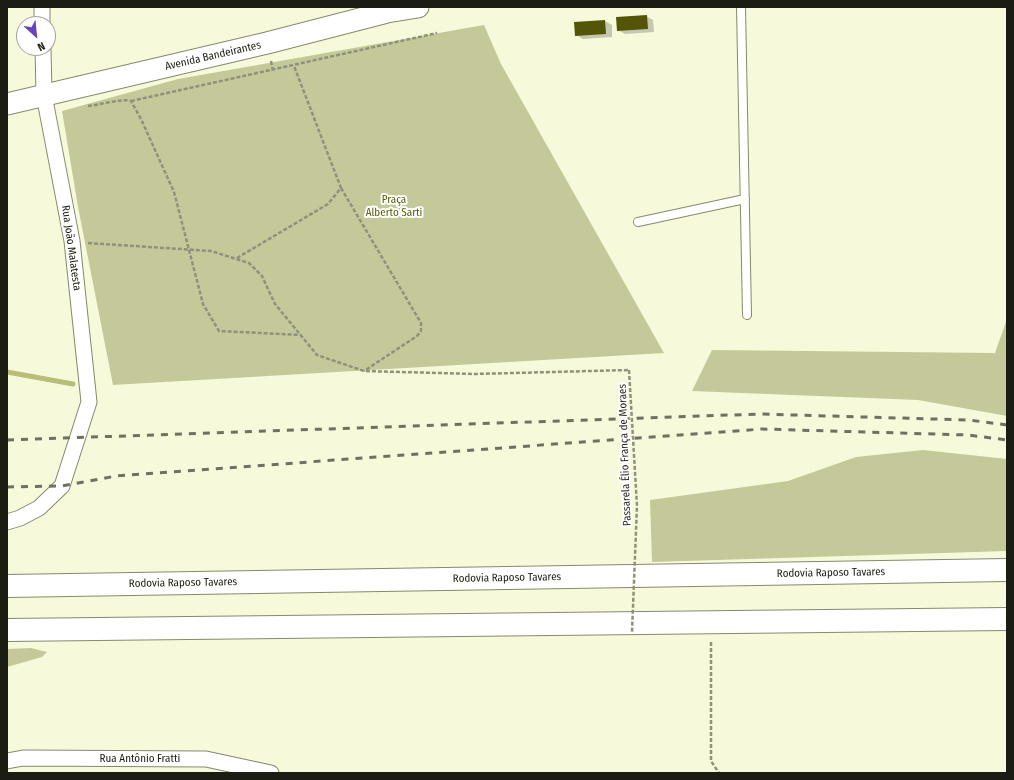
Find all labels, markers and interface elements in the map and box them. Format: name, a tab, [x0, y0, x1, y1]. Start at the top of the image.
north arrow	[16, 16, 56, 56]
text: N	[35, 39, 47, 54]
street label: Avenida Bandeirantes	[164, 39, 262, 73]
park label: Praça Alberto Sarti	[366, 193, 422, 219]
street label: Rua João Malatesta	[58, 205, 84, 291]
street label: Passarela Élio França de Moraes	[616, 384, 634, 526]
street label: Rodovia Raposo Tavares	[777, 565, 885, 581]
street label: Rodovia Raposo Tavares	[453, 570, 561, 586]
street label: Rodovia Raposo Tavares	[129, 575, 237, 591]
street label: Rua Antônio Fratti	[100, 752, 180, 766]

